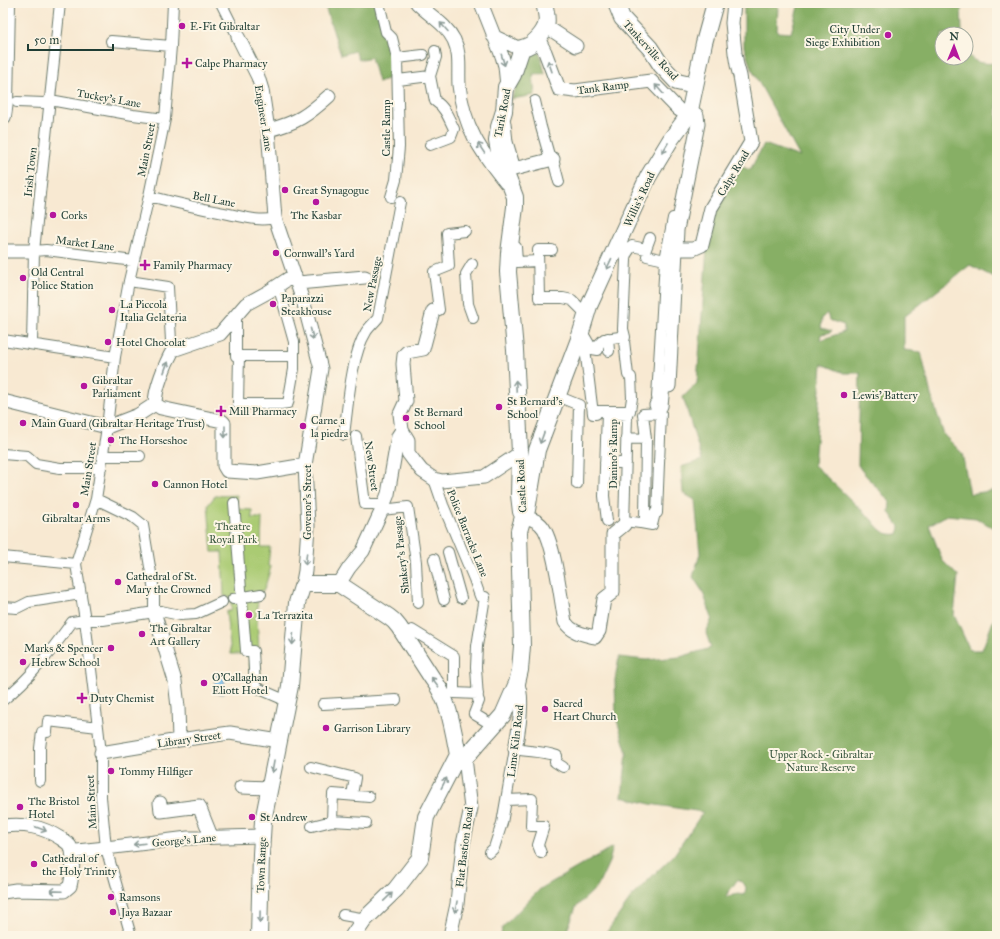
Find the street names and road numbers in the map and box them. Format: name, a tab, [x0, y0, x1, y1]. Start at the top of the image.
street label: Tankerville Road	[620, 18, 681, 83]
street label: Tank Ramp	[576, 78, 630, 97]
street label: Engineer Lane	[252, 84, 275, 153]
street label: Tuckey's Lane	[76, 86, 143, 111]
street label: Tarik Road	[491, 87, 514, 139]
street label: Castle Ramp	[380, 99, 393, 157]
street label: Main Street	[135, 122, 158, 178]
street label: Irish Town	[21, 147, 40, 197]
street label: Calpe Road	[715, 148, 752, 198]
street label: Willis’s Road	[621, 169, 658, 229]
street label: Bell Lane	[191, 189, 237, 210]
street label: Market Lane	[55, 233, 116, 254]
street label: New Passage	[361, 255, 384, 313]
street label: Danino's Ramp	[607, 418, 620, 489]
street label: New Street	[362, 440, 381, 492]
street label: Main Street	[78, 441, 99, 497]
street label: Castle Road	[514, 459, 529, 513]
street label: Govenor's Street	[301, 464, 314, 540]
street label: Police Barracks Lane	[444, 487, 491, 579]
street label: Shakery's Passage	[391, 515, 412, 595]
street label: Lime Kiln Road	[505, 704, 526, 778]
street label: Library Street	[156, 729, 222, 750]
street label: Main Street	[84, 774, 99, 830]
street label: Flat Bastion Road	[453, 805, 476, 888]
street label: George's Lane	[151, 831, 217, 850]
street label: Town Range	[254, 837, 269, 893]

